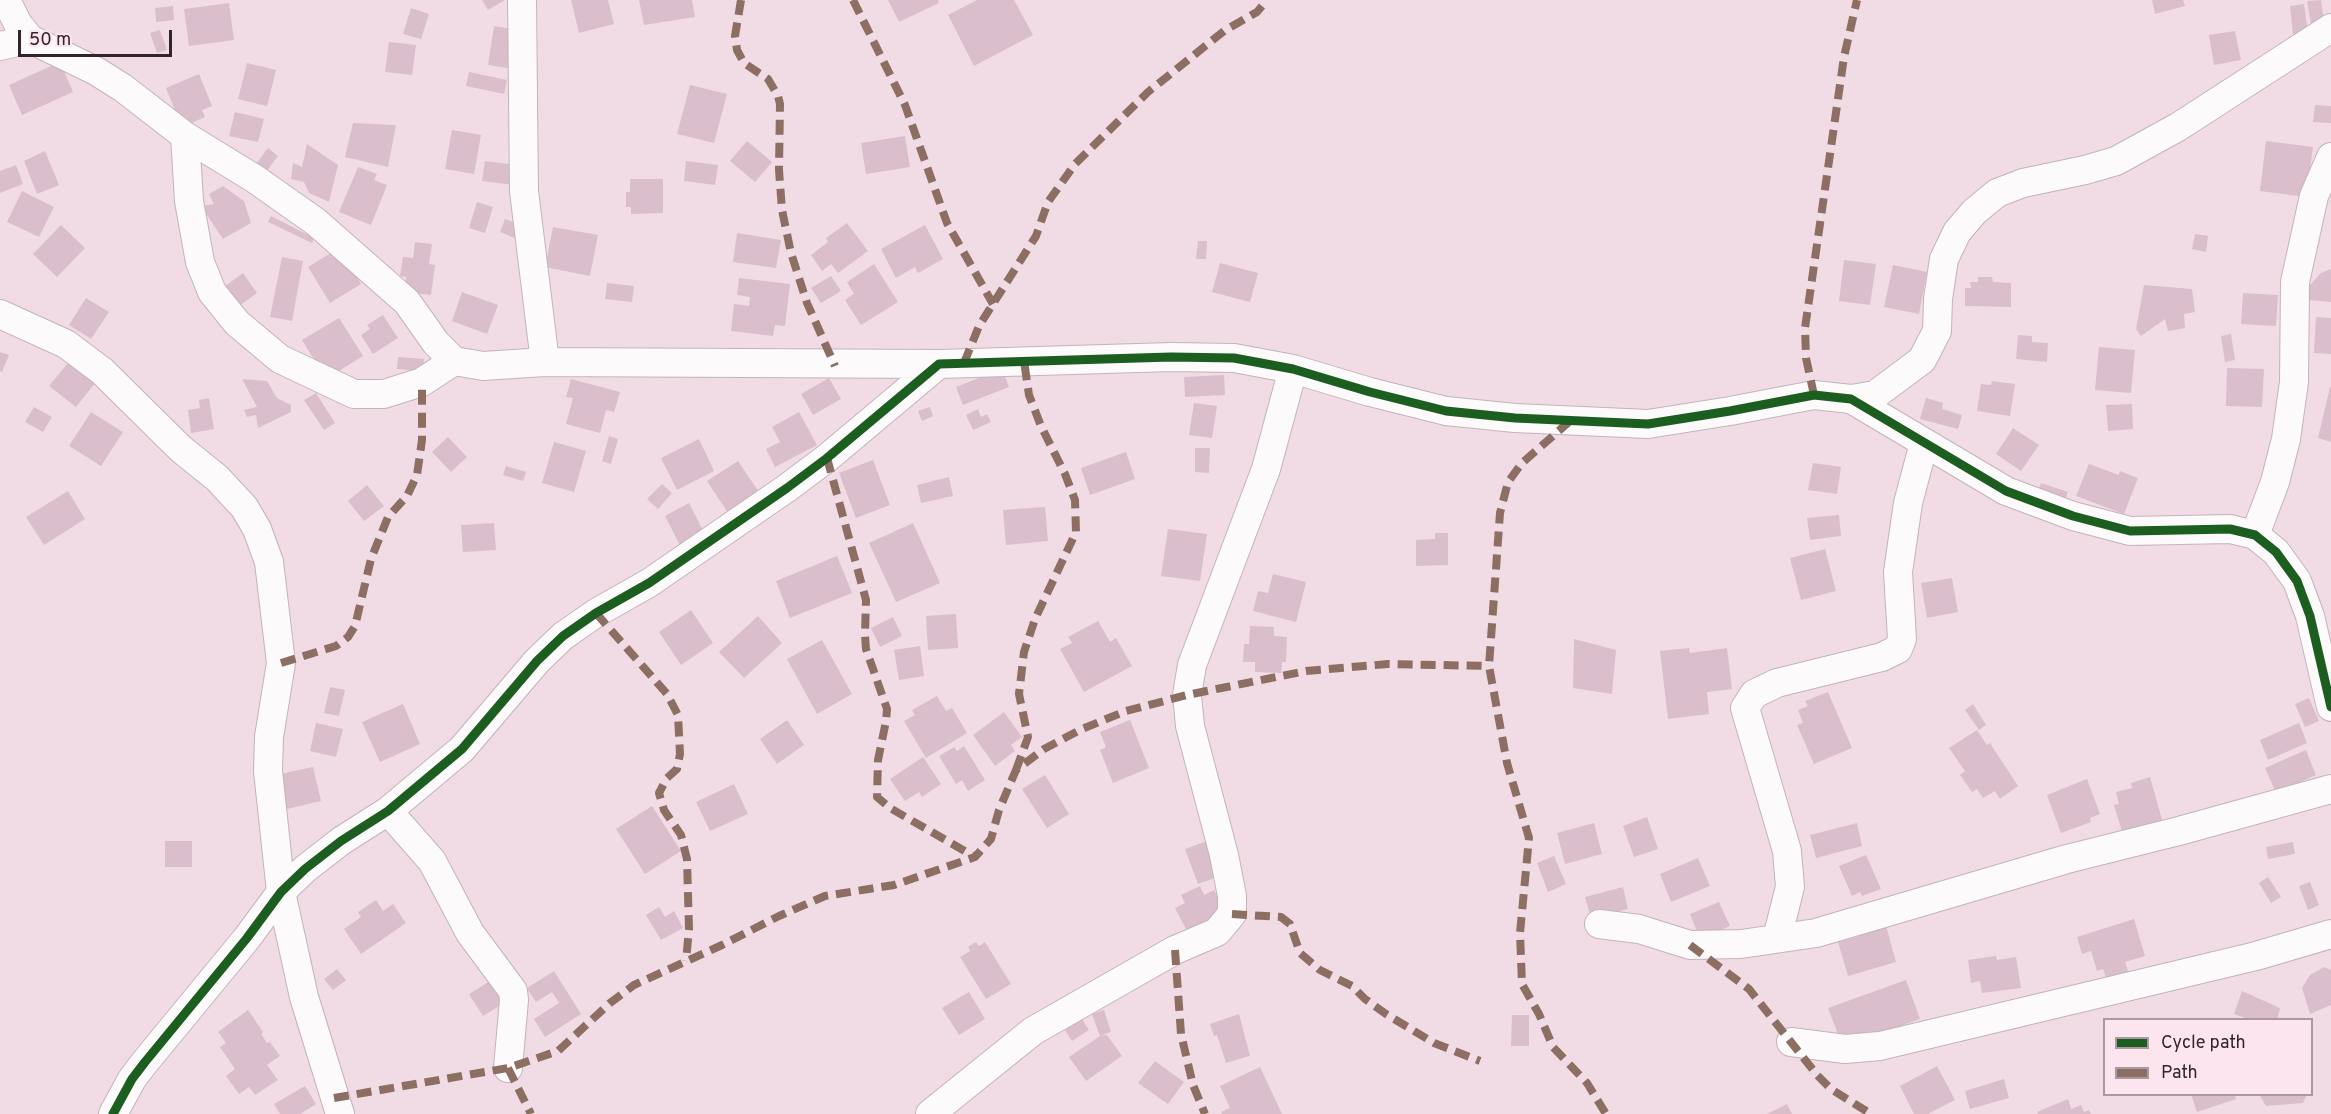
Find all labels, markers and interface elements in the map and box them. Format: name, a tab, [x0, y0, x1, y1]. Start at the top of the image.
scale bar	[21, 18, 176, 56]
text: 50 m	[29, 29, 71, 52]
legend	[2103, 1018, 2313, 1096]
text: Cycle path	[2161, 1032, 2246, 1055]
text: Path	[2161, 1062, 2198, 1085]

